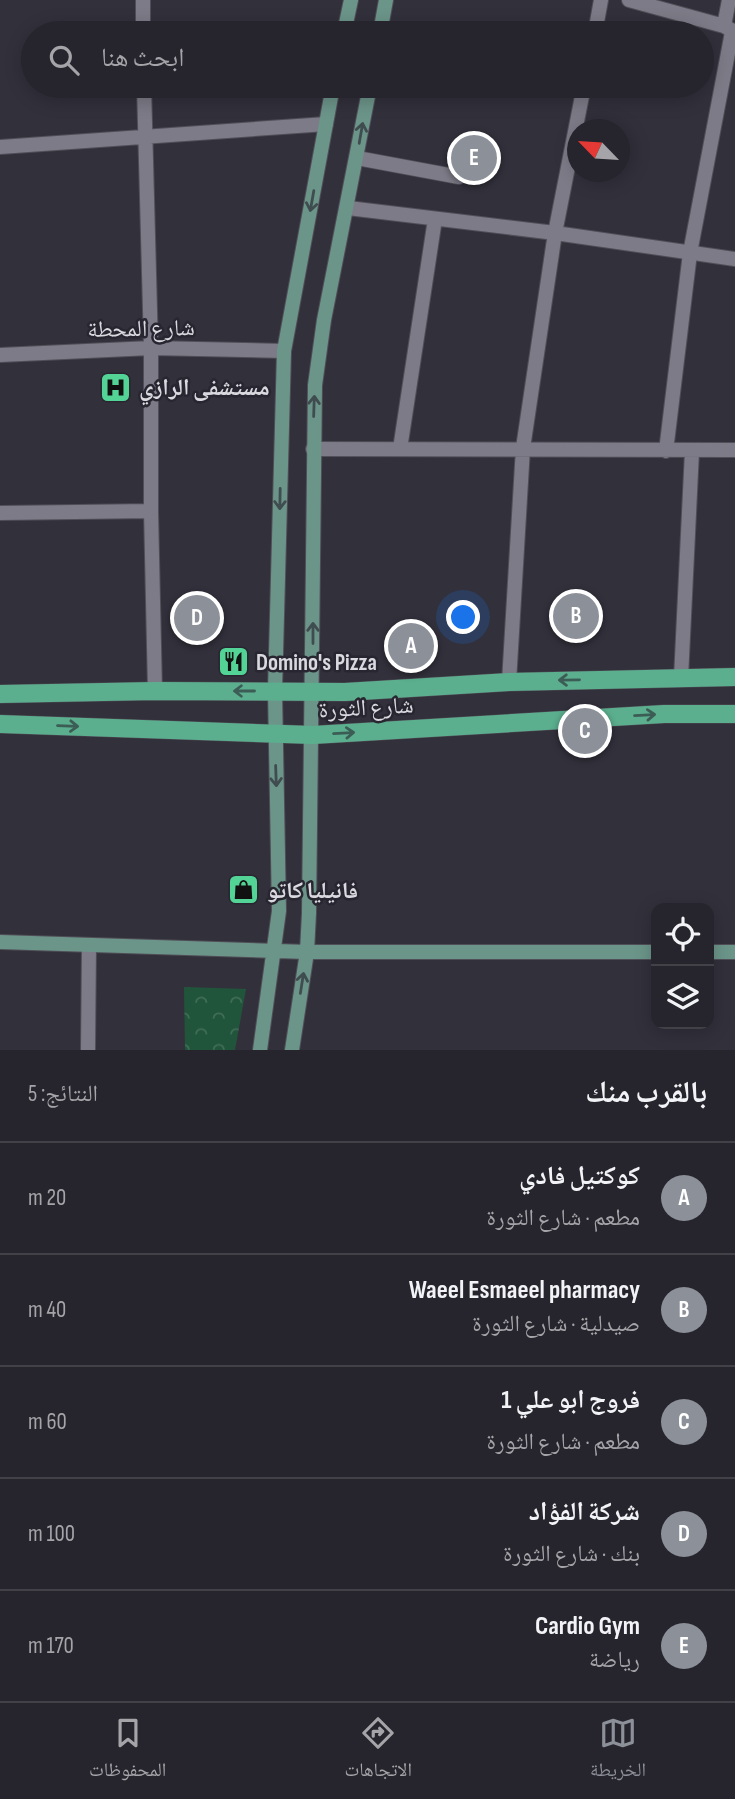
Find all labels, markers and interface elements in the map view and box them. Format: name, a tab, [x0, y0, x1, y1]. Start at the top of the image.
search box	[21, 21, 714, 98]
icon: search	[45, 41, 83, 79]
text: ابحث هنا	[101, 43, 184, 74]
north arrow	[567, 119, 630, 182]
one-way arrow	[355, 122, 369, 145]
pin: E	[451, 132, 497, 184]
one-way arrow	[305, 189, 318, 212]
street label: شارع المحطة	[87, 314, 195, 344]
hospital icon: مستشفى الرازي	[99, 370, 133, 404]
place label: مستشفى الرازي	[139, 374, 270, 406]
one-way arrow	[308, 394, 321, 417]
one-way arrow	[273, 488, 287, 511]
pin: B	[553, 590, 599, 642]
pin: D	[174, 592, 220, 644]
your location	[446, 600, 480, 634]
pin: A	[388, 620, 434, 672]
one-way arrow	[306, 622, 320, 645]
restaurant icon: Domino's Pizza	[216, 645, 250, 679]
place label: Domino's Pizza	[256, 649, 377, 677]
one-way arrow	[558, 674, 581, 687]
one-way arrow	[232, 684, 255, 698]
street label: شارع الثورة	[318, 692, 414, 724]
pin: C	[562, 705, 608, 757]
one-way arrow	[633, 709, 656, 722]
one-way arrow	[56, 720, 79, 733]
one-way arrow	[333, 726, 355, 739]
one-way arrow	[269, 764, 283, 787]
shop icon: فانيليا كاتو	[227, 873, 261, 907]
place label: فانيليا كاتو	[267, 877, 358, 905]
map controls	[651, 903, 714, 1029]
button: locate	[651, 903, 714, 966]
button: layers	[651, 966, 714, 1029]
one-way arrow	[296, 972, 309, 994]
text: بالقرب منك	[585, 1075, 707, 1111]
text: النتائج: 5	[28, 1080, 98, 1108]
text: كوكتيل فادي	[519, 1161, 640, 1192]
text: 20 m	[28, 1184, 66, 1212]
text: A	[679, 1184, 689, 1212]
text: مطعم · شارع الثورة	[486, 1204, 640, 1232]
text: Waeel Esmaeel pharmacy	[409, 1275, 640, 1306]
text: 40 m	[28, 1296, 66, 1324]
text: B	[679, 1296, 689, 1324]
text: صيدلية · شارع الثورة	[472, 1310, 640, 1338]
text: فروج ابو علي 1	[501, 1385, 640, 1416]
text: 60 m	[28, 1408, 67, 1436]
text: C	[678, 1408, 690, 1436]
text: مطعم · شارع الثورة	[486, 1428, 640, 1456]
text: شركة الفؤاد	[529, 1497, 640, 1528]
text: 100 m	[28, 1520, 75, 1548]
text: D	[678, 1520, 690, 1548]
text: بنك · شارع الثورة	[503, 1540, 640, 1568]
text: Cardio Gym	[535, 1611, 640, 1642]
text: 170 m	[28, 1632, 74, 1660]
text: E	[679, 1632, 689, 1660]
text: رياضة	[589, 1646, 640, 1674]
tab: المحفوظات	[89, 1714, 166, 1788]
tab: الاتجاهات	[344, 1714, 412, 1788]
tab: الخريطة	[590, 1714, 646, 1788]

